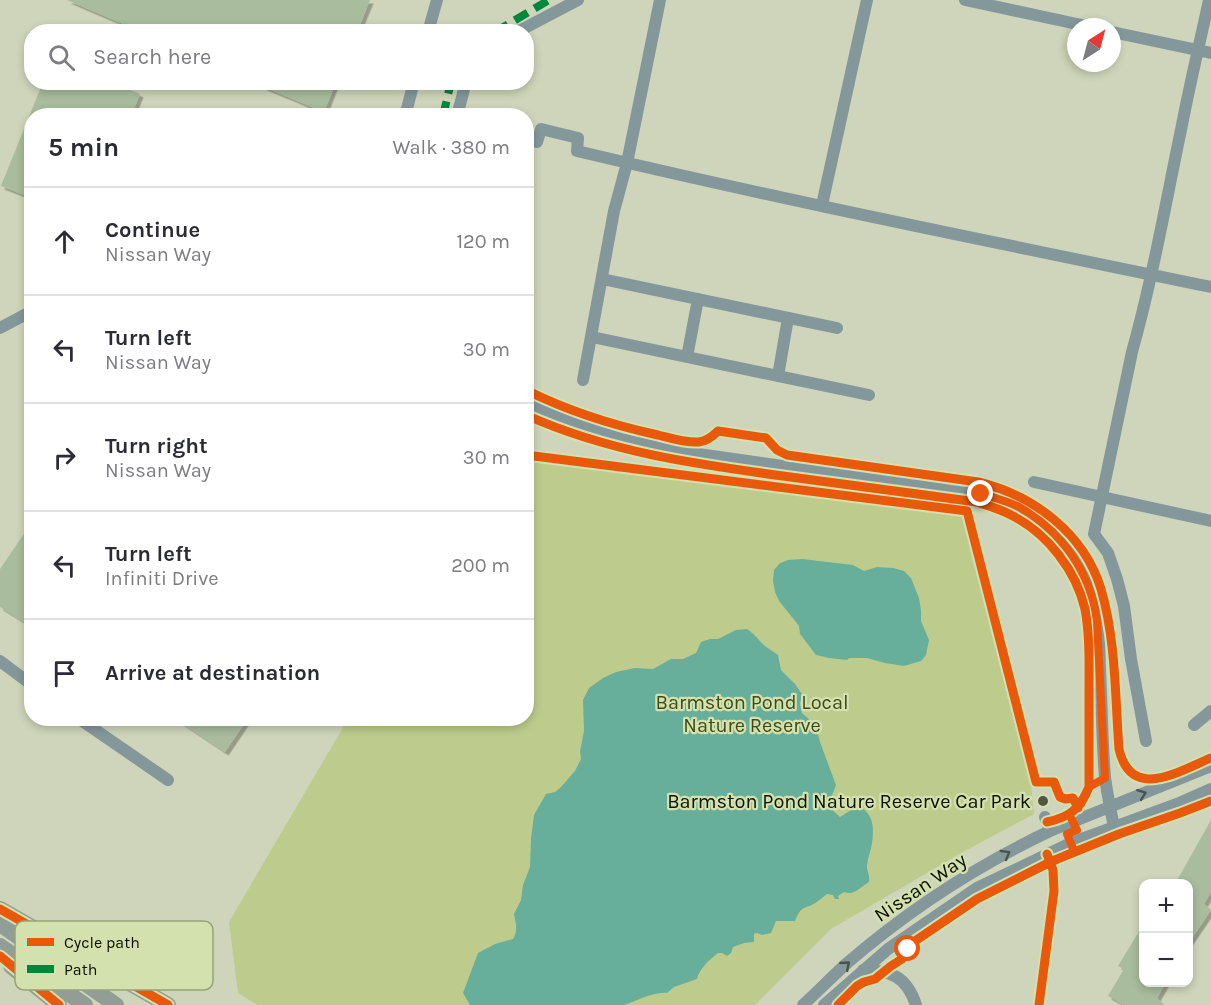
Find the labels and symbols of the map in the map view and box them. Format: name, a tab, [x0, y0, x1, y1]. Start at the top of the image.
north arrow	[1067, 18, 1121, 72]
route end	[967, 480, 993, 506]
park label: Barmston Pond Local Nature Reserve	[655, 691, 849, 737]
one-way arrow	[1136, 789, 1147, 801]
place label: Barmston Pond Nature Reserve Car Park	[667, 790, 1031, 813]
marker: Barmston Pond Nature Reserve Car Park	[1036, 794, 1050, 808]
street label: Nissan Way	[870, 848, 971, 927]
one-way arrow	[1000, 850, 1010, 861]
legend	[15, 921, 213, 990]
text: Cycle path	[64, 933, 140, 952]
route start	[894, 935, 920, 961]
text: Path	[64, 960, 97, 979]
one-way arrow	[839, 961, 850, 972]

